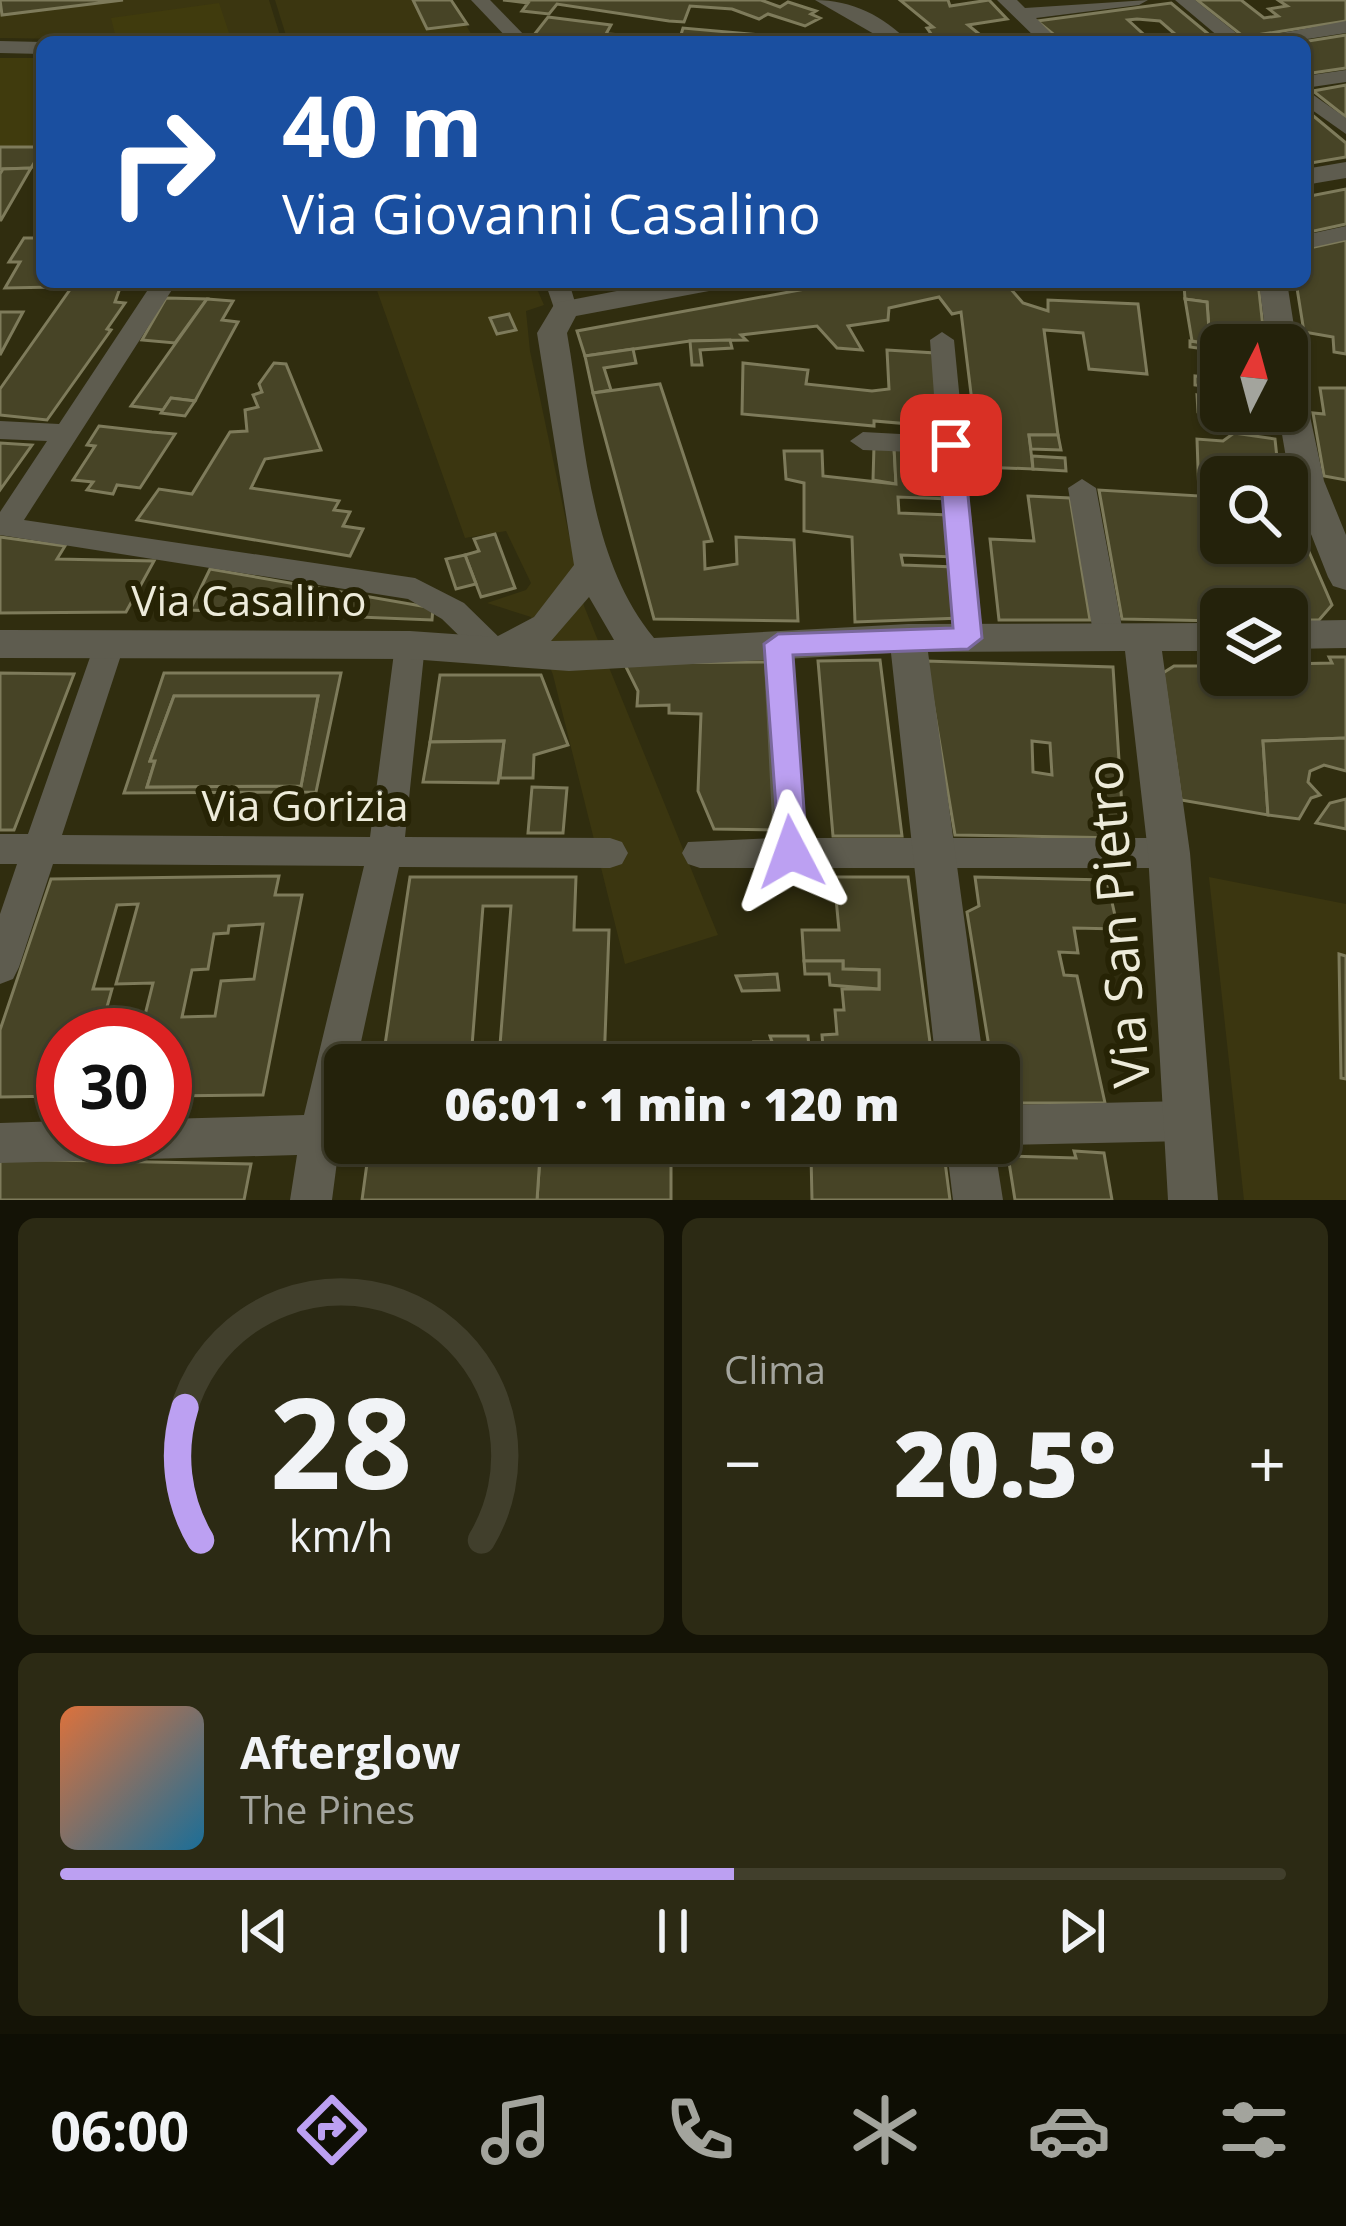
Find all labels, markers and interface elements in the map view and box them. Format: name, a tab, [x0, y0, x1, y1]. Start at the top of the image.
text: 40 m	[282, 67, 482, 182]
icon: right	[84, 84, 240, 240]
text: Via Giovanni Casalino	[282, 176, 821, 250]
north arrow	[1200, 324, 1308, 432]
map controls	[1200, 324, 1308, 696]
pin	[900, 394, 1002, 496]
icon: arrive	[918, 412, 984, 478]
button: search	[1200, 456, 1308, 564]
street label: Via Casalino	[131, 571, 367, 628]
button: layers	[1200, 588, 1308, 696]
street label: Via San Pietro	[1067, 758, 1165, 1090]
street label: Via Gorizia	[201, 776, 409, 833]
position arrow	[728, 789, 854, 915]
speed limit sign: 30	[36, 1008, 192, 1164]
text: 06:01 · 1 min · 120 m	[445, 1073, 899, 1134]
text: Clima	[724, 1342, 826, 1395]
text: 28	[270, 1356, 412, 1526]
text: 20.5°	[894, 1401, 1116, 1523]
text: −	[724, 1417, 762, 1507]
text: +	[1248, 1417, 1286, 1507]
text: km/h	[289, 1505, 393, 1564]
text: Afterglow	[240, 1721, 461, 1782]
text: The Pines	[240, 1782, 415, 1835]
icon: previous	[231, 1898, 297, 1964]
icon: pause	[640, 1898, 706, 1964]
icon: next	[1049, 1898, 1115, 1964]
icon: directions	[290, 2088, 374, 2172]
icon: music	[474, 2088, 558, 2172]
icon: phone	[658, 2088, 742, 2172]
icon: climate	[843, 2088, 927, 2172]
icon: car	[1027, 2088, 1111, 2172]
icon: filters	[1212, 2088, 1296, 2172]
text: 06:00	[50, 2093, 189, 2167]

